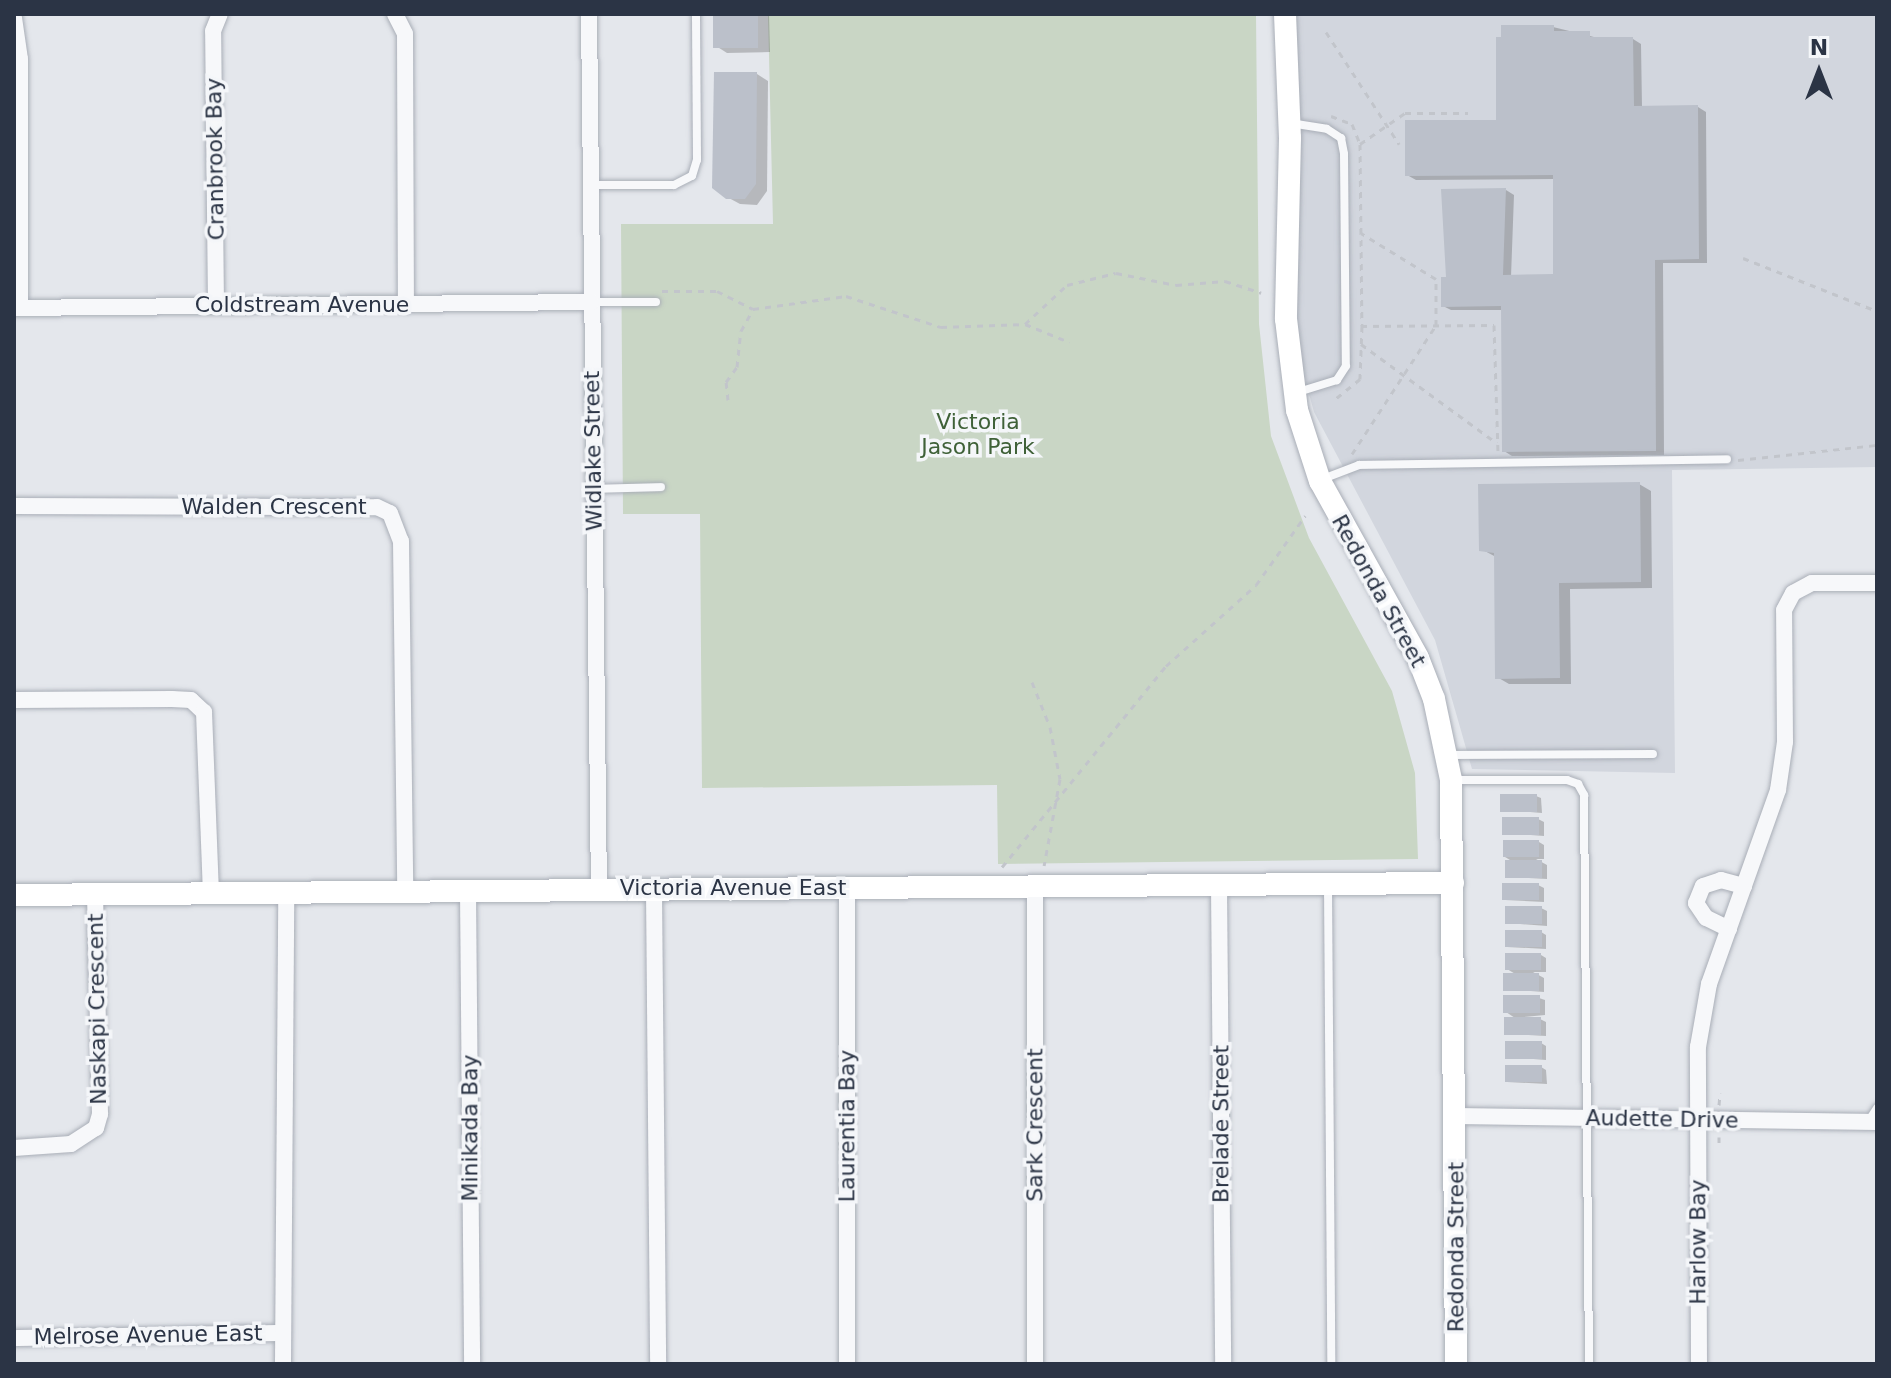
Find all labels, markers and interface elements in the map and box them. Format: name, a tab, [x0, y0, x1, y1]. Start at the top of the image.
north arrow	[1779, 32, 1859, 112]
text: N	[1810, 35, 1828, 60]
street label: Cranbrook Bay	[200, 77, 230, 241]
street label: Coldstream Avenue	[195, 292, 409, 318]
street label: Widlake Street	[578, 371, 608, 531]
park label: Victoria Jason Park	[921, 408, 1035, 460]
street label: Walden Crescent	[181, 494, 367, 520]
street label: Redonda Street	[1326, 510, 1432, 672]
street label: Victoria Avenue East	[620, 875, 846, 901]
street label: Naskapi Crescent	[82, 913, 112, 1105]
street label: Brelade Street	[1208, 1045, 1234, 1203]
street label: Sark Crescent	[1022, 1048, 1048, 1202]
street label: Laurentia Bay	[834, 1050, 860, 1202]
street label: Minikada Bay	[457, 1054, 483, 1202]
street label: Audette Drive	[1585, 1104, 1739, 1134]
street label: Redonda Street	[1443, 1162, 1469, 1332]
street label: Harlow Bay	[1685, 1179, 1711, 1305]
street label: Melrose Avenue East	[33, 1320, 263, 1350]

